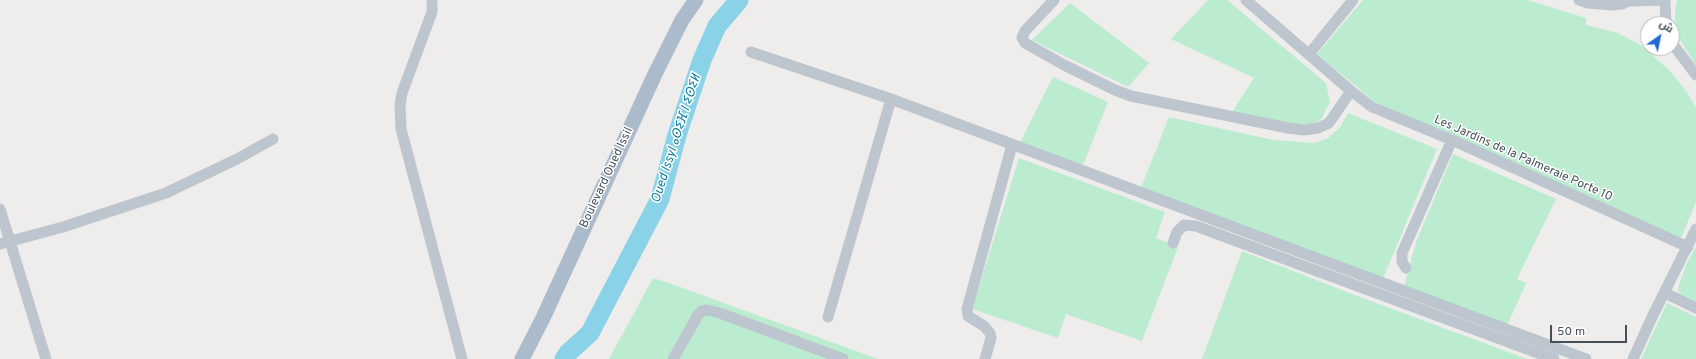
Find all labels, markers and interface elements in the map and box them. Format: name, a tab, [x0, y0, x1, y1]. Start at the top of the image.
north arrow	[1640, 16, 1680, 56]
text: ش	[1656, 17, 1676, 36]
water label: Oued Issyl ⴰⵙⵉⴼ ⵏ ⵉⵙⵉⵍ	[649, 73, 705, 205]
street label: Les Jardins de la Palmeraie Porte 10	[1432, 113, 1614, 205]
street label: Boulevard Oued Issil	[577, 125, 637, 231]
scale bar	[1552, 317, 1629, 343]
text: 50 m	[1557, 324, 1585, 340]

